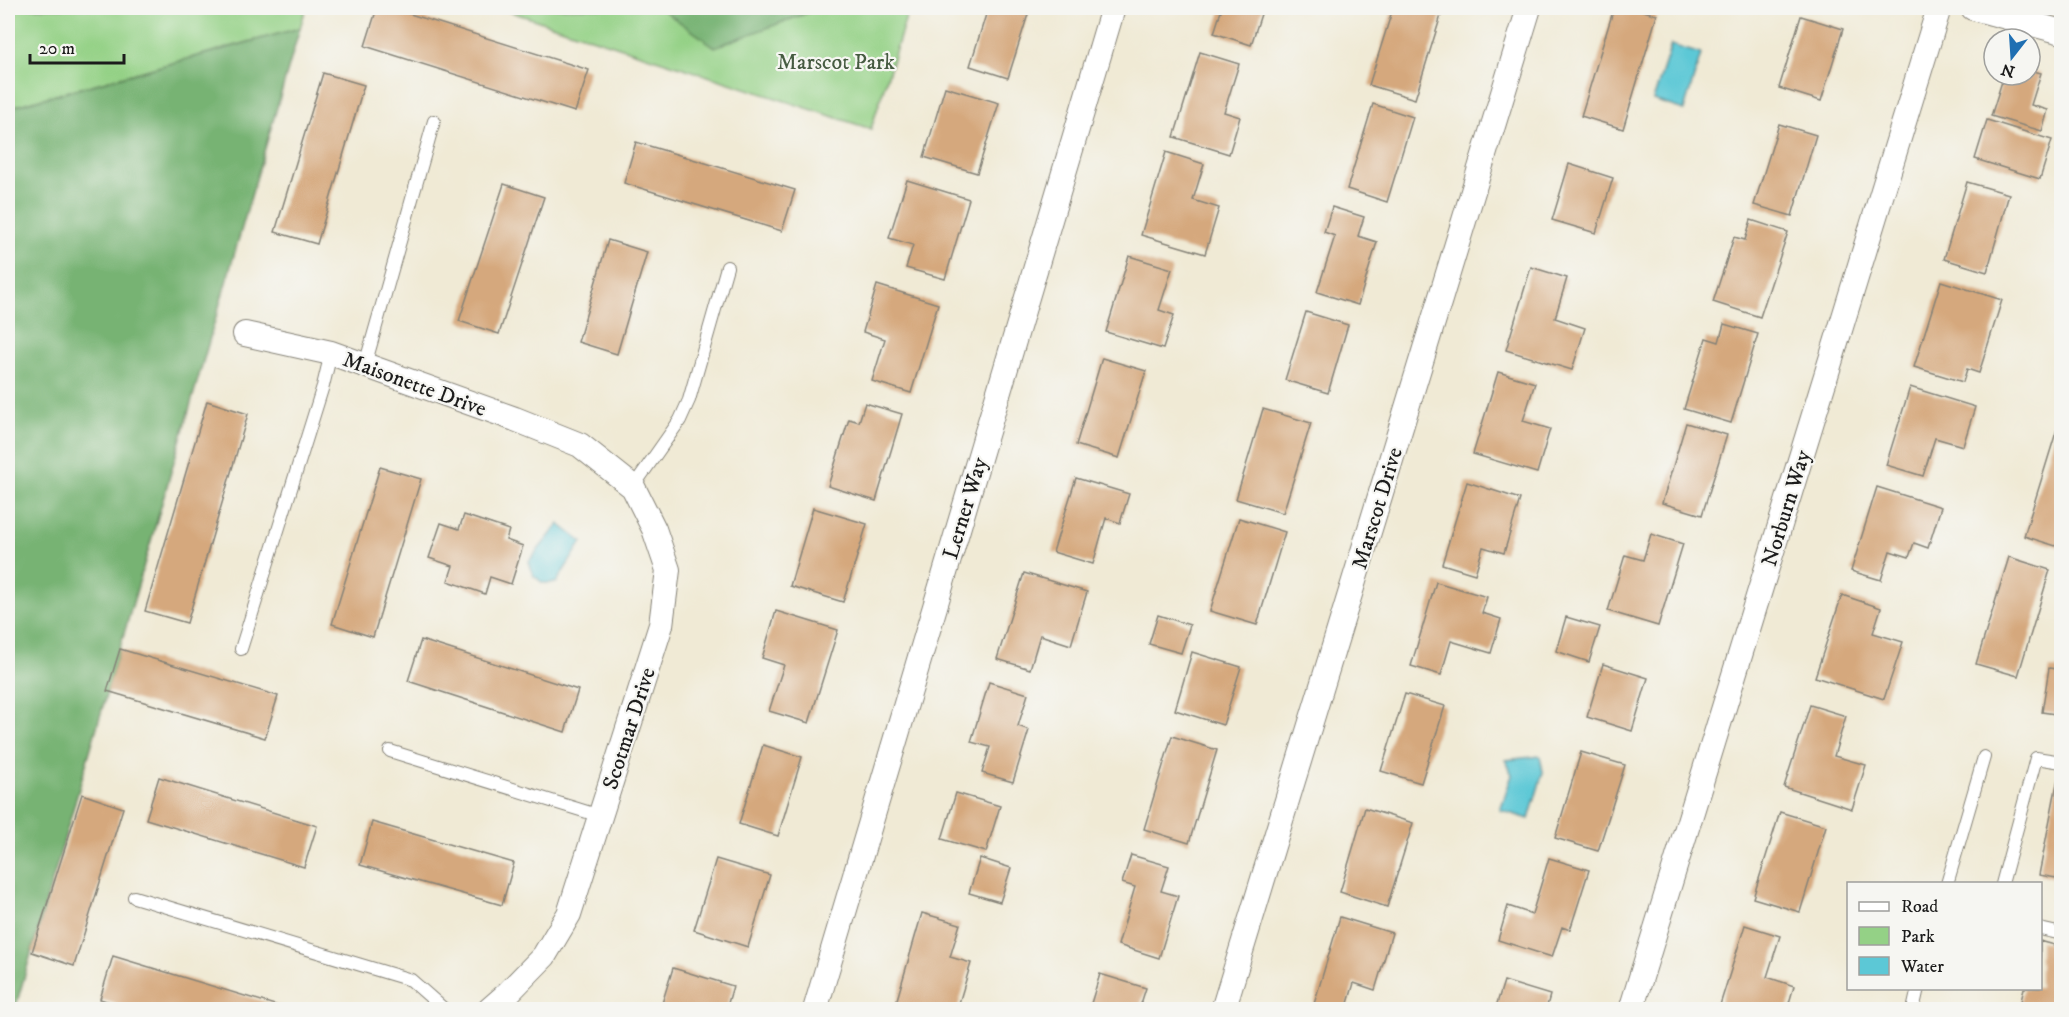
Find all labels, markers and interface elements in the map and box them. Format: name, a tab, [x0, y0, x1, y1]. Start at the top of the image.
scale bar	[30, 27, 124, 65]
north arrow	[1982, 27, 2042, 87]
text: 20 m	[39, 38, 75, 60]
park label: Marscot Park	[777, 49, 895, 76]
text: N	[1999, 59, 2017, 82]
street label: Maisonette Drive	[339, 346, 490, 423]
street label: Marscot Drive	[1346, 444, 1409, 573]
street label: Norburn Way	[1756, 446, 1817, 570]
street label: Lerner Way	[937, 454, 994, 563]
street label: Scotmar Drive	[597, 664, 662, 793]
legend	[1847, 882, 2042, 990]
text: Road	[1901, 896, 1938, 918]
text: Park	[1901, 926, 1935, 948]
text: Water	[1900, 956, 1944, 978]

